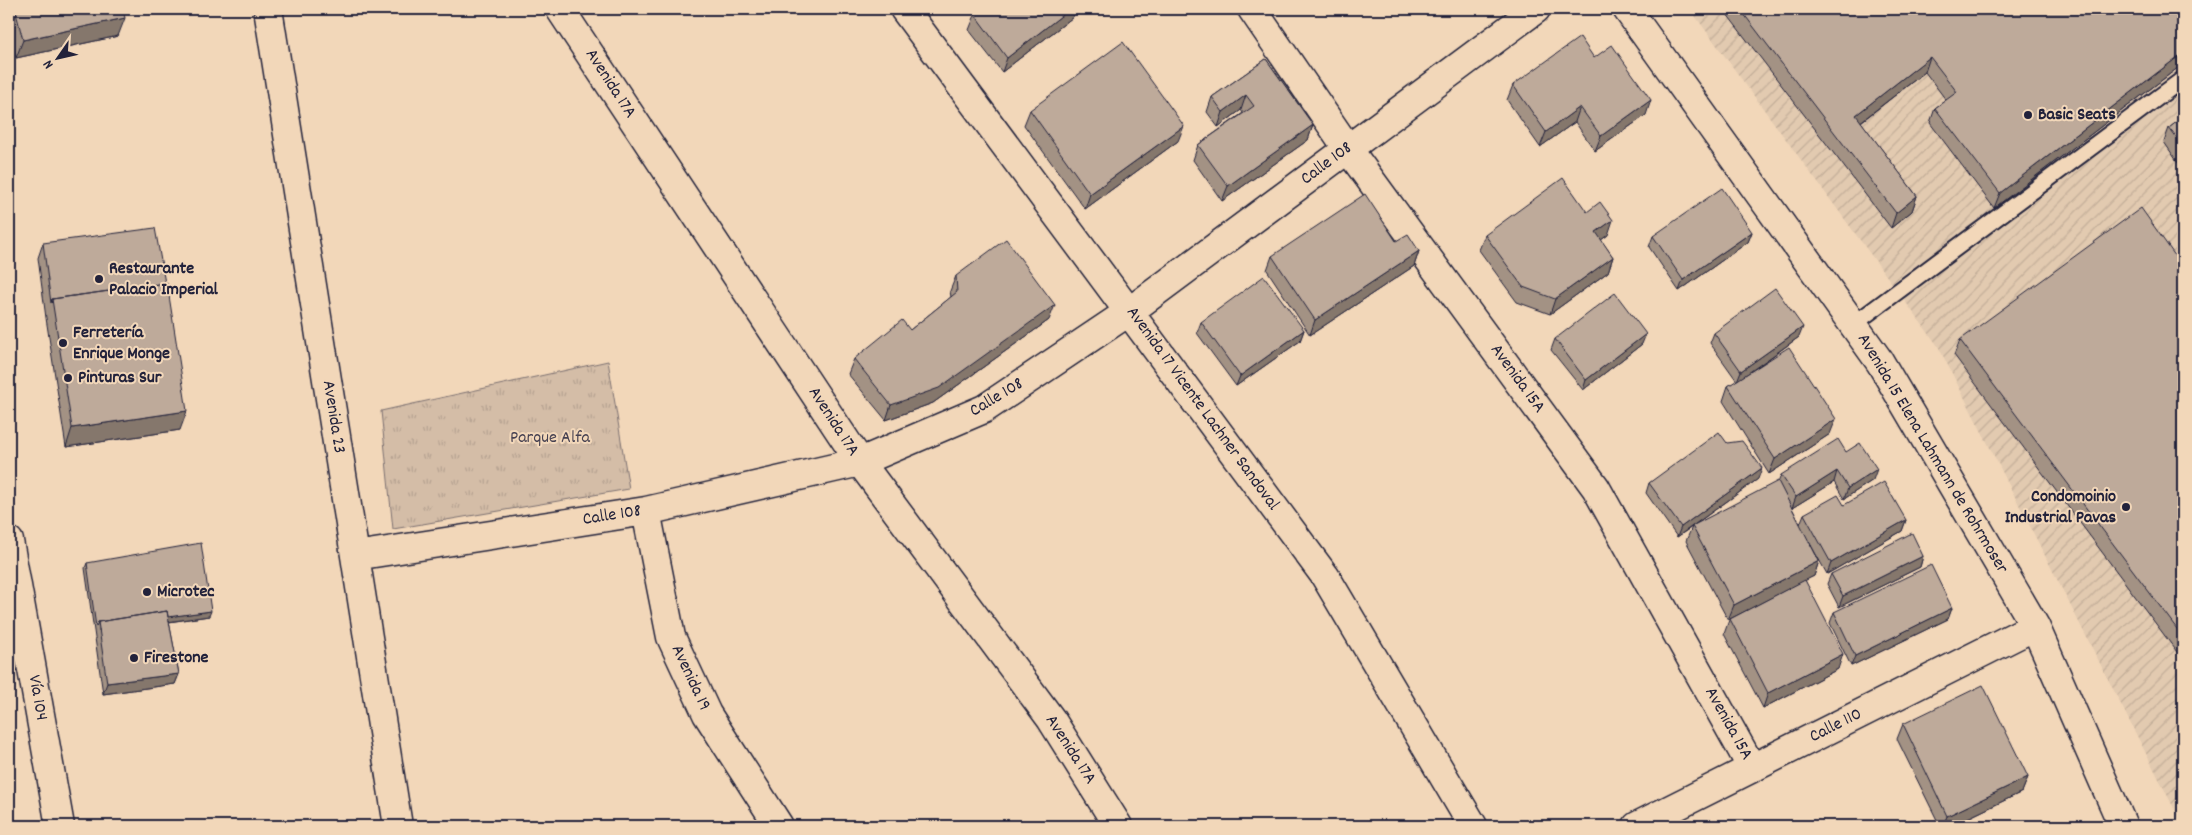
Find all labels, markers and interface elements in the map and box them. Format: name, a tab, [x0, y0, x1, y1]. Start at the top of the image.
north arrow	[32, 32, 82, 82]
street label: Avenida 17A	[578, 44, 642, 124]
text: N	[39, 56, 59, 73]
place label: Basic Seats	[2038, 103, 2116, 128]
marker: Basic Seats	[2022, 109, 2034, 121]
street label: Calle 108	[1296, 136, 1358, 192]
place label: Restaurante Palacio Imperial	[109, 257, 219, 303]
marker: Restaurante Palacio Imperial	[93, 273, 105, 285]
street label: Avenida 17 Vicente Lachner Sandoval	[1119, 302, 1285, 517]
place label: Ferretería Enrique Monge	[73, 321, 170, 367]
street label: Avenida 15 Elena Lahmann de Rohrmoser	[1850, 329, 2014, 579]
marker: Ferretería Enrique Monge	[57, 337, 69, 349]
street label: Avenida 15A	[1483, 339, 1551, 419]
place label: Pinturas Sur	[78, 366, 162, 391]
marker: Pinturas Sur	[62, 372, 74, 384]
street label: Calle 108	[965, 372, 1029, 424]
street label: Avenida 23	[315, 379, 351, 455]
street label: Avenida 17A	[801, 382, 865, 462]
park label: Parque Alfa	[510, 426, 591, 451]
place label: Condomoinio Industrial Pavas	[2005, 485, 2116, 531]
street label: Calle 108	[581, 499, 643, 533]
marker: Condomoinio Industrial Pavas	[2120, 501, 2132, 513]
place label: Microtec	[157, 580, 215, 605]
marker: Microtec	[141, 586, 153, 598]
street label: Avenida 19	[664, 641, 716, 715]
place label: Firestone	[144, 646, 208, 671]
marker: Firestone	[128, 652, 140, 664]
street label: Vía 104	[21, 673, 53, 723]
street label: Avenida 15A	[1698, 683, 1758, 765]
street label: Calle 110	[1806, 702, 1866, 750]
street label: Avenida 17A	[1038, 710, 1102, 790]

